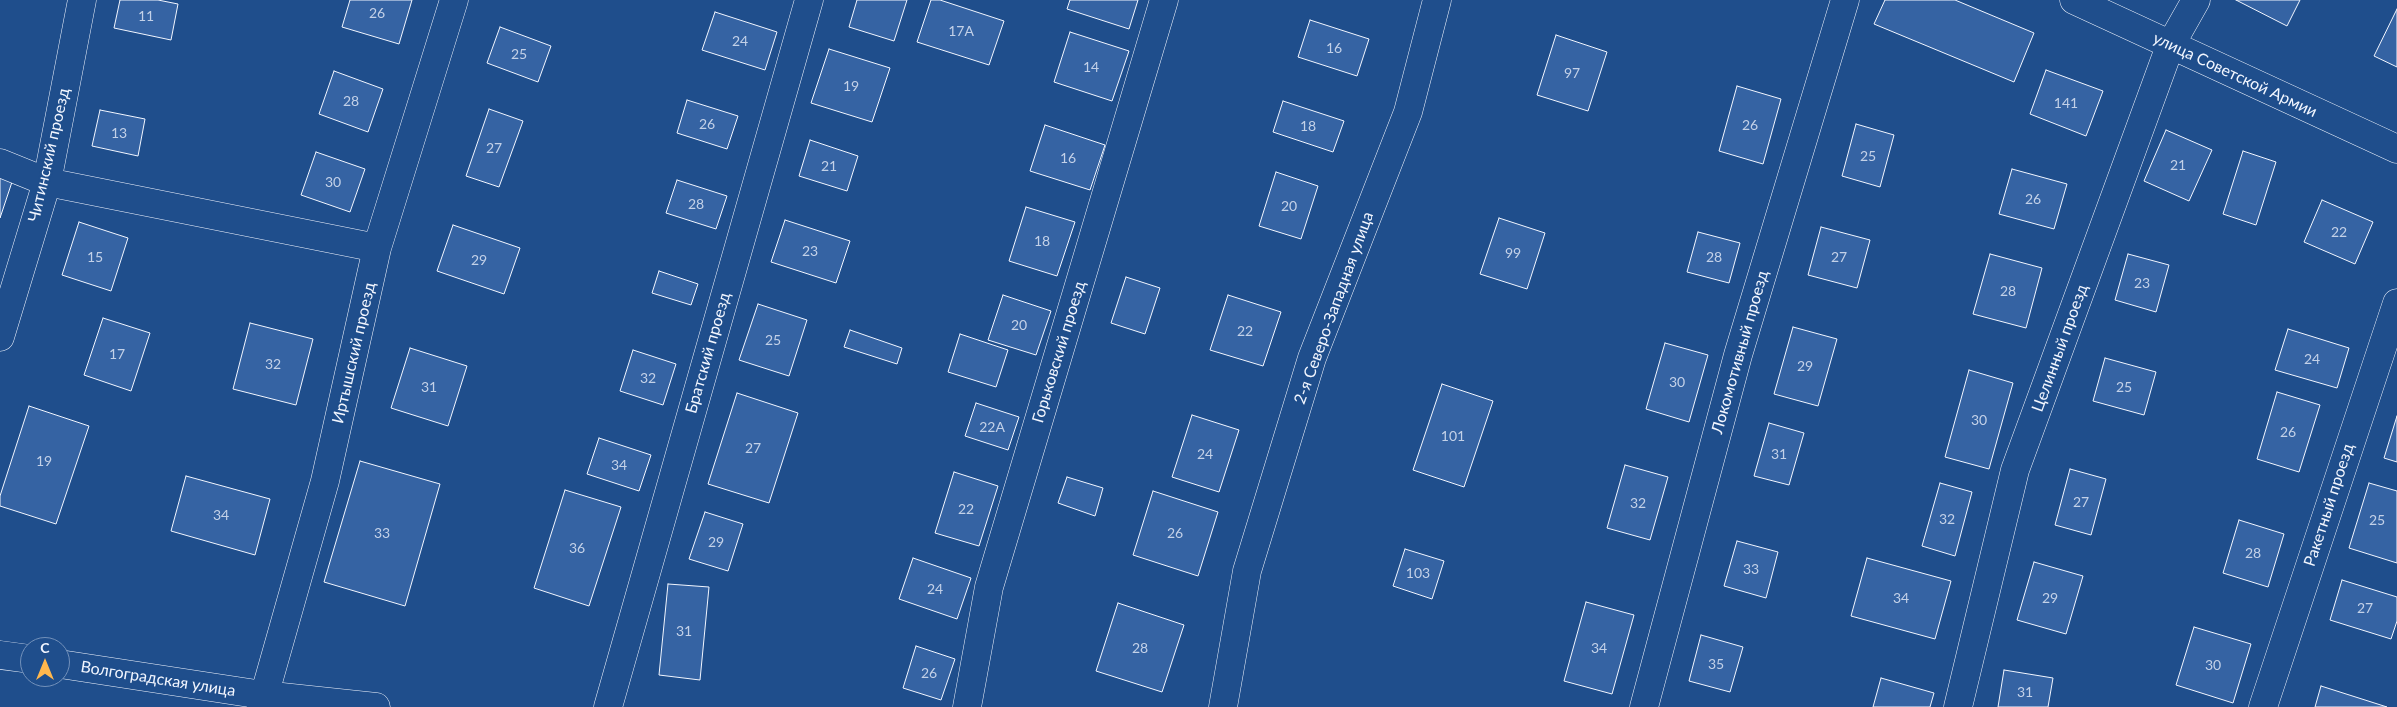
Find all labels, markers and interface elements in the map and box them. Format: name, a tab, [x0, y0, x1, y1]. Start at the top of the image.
house number: 26	[369, 5, 385, 21]
house number: 11	[138, 8, 154, 24]
house number: 17А	[948, 23, 974, 39]
street label: улица Советской Армии	[2150, 29, 2320, 121]
house number: 24	[732, 33, 748, 49]
house number: 16	[1326, 40, 1342, 56]
house number: 25	[511, 46, 527, 62]
house number: 14	[1083, 59, 1099, 75]
house number: 97	[1564, 65, 1580, 81]
house number: 19	[843, 78, 859, 94]
street label: Читинский проезд	[24, 86, 74, 224]
house number: 28	[343, 93, 359, 109]
house number: 141	[2054, 95, 2078, 111]
house number: 26	[699, 116, 715, 132]
house number: 26	[1742, 117, 1758, 133]
house number: 18	[1300, 118, 1316, 134]
house number: 13	[111, 125, 127, 141]
house number: 27	[486, 140, 502, 156]
house number: 25	[1860, 148, 1876, 164]
house number: 16	[1060, 150, 1076, 166]
house number: 21	[2170, 157, 2186, 173]
house number: 21	[821, 158, 837, 174]
house number: 30	[325, 174, 341, 190]
house number: 26	[2025, 191, 2041, 207]
house number: 28	[688, 196, 704, 212]
house number: 20	[1281, 198, 1297, 214]
street label: 2-я Северо-Западная улица	[1290, 209, 1378, 407]
house number: 22	[2331, 224, 2347, 240]
house number: 18	[1034, 233, 1050, 249]
house number: 23	[802, 243, 818, 259]
house number: 99	[1505, 245, 1521, 261]
house number: 15	[87, 249, 103, 265]
house number: 28	[1706, 249, 1722, 265]
house number: 27	[1831, 249, 1847, 265]
house number: 29	[471, 252, 487, 268]
street label: Локомотивный проезд	[1707, 268, 1773, 436]
house number: 23	[2134, 275, 2150, 291]
street label: Горьковский проезд	[1028, 279, 1090, 425]
street label: Иртышский проезд	[328, 280, 380, 426]
street label: Целинный проезд	[2028, 282, 2092, 414]
house number: 28	[2000, 283, 2016, 299]
street label: Братский проезд	[682, 290, 734, 416]
house number: 20	[1011, 317, 1027, 333]
house number: 22	[1237, 323, 1253, 339]
house number: 25	[765, 332, 781, 348]
house number: 17	[109, 346, 125, 362]
house number: 24	[2304, 351, 2320, 367]
house number: 32	[265, 356, 281, 372]
house number: 29	[1797, 358, 1813, 374]
house number: 32	[640, 370, 656, 386]
house number: 30	[1669, 374, 1685, 390]
house number: 31	[421, 379, 437, 395]
house number: 25	[2116, 379, 2132, 395]
house number: 30	[1971, 412, 1987, 428]
house number: 22А	[979, 419, 1005, 435]
house number: 26	[2280, 424, 2296, 440]
house number: 101	[1441, 428, 1465, 444]
house number: 27	[745, 440, 761, 456]
street label: Ракетный проезд	[2300, 441, 2358, 569]
house number: 24	[1197, 446, 1213, 462]
house number: 31	[1771, 446, 1787, 462]
house number: 19	[36, 453, 52, 469]
house number: 34	[611, 457, 627, 473]
house number: 27	[2073, 494, 2089, 510]
house number: 32	[1630, 495, 1646, 511]
house number: 22	[958, 501, 974, 517]
house number: 34	[213, 507, 229, 523]
house number: 32	[1939, 511, 1955, 527]
house number: 25	[2369, 512, 2385, 528]
house number: 33	[374, 525, 390, 541]
house number: 26	[1167, 525, 1183, 541]
house number: 29	[708, 534, 724, 550]
house number: 36	[569, 540, 585, 556]
house number: 28	[2245, 545, 2261, 561]
house number: 33	[1743, 561, 1759, 577]
house number: 103	[1406, 565, 1430, 581]
house number: 24	[927, 581, 943, 597]
house number: 34	[1893, 590, 1909, 606]
house number: 29	[2042, 590, 2058, 606]
house number: 27	[2357, 600, 2373, 616]
house number: 31	[676, 623, 692, 639]
north arrow	[20, 637, 70, 687]
text: С	[40, 639, 50, 656]
house number: 28	[1132, 640, 1148, 656]
house number: 34	[1591, 640, 1607, 656]
house number: 35	[1708, 656, 1724, 672]
street label: Волгоградская улица	[79, 657, 237, 701]
house number: 30	[2205, 657, 2221, 673]
house number: 26	[921, 665, 937, 681]
house number: 31	[2017, 684, 2033, 700]

